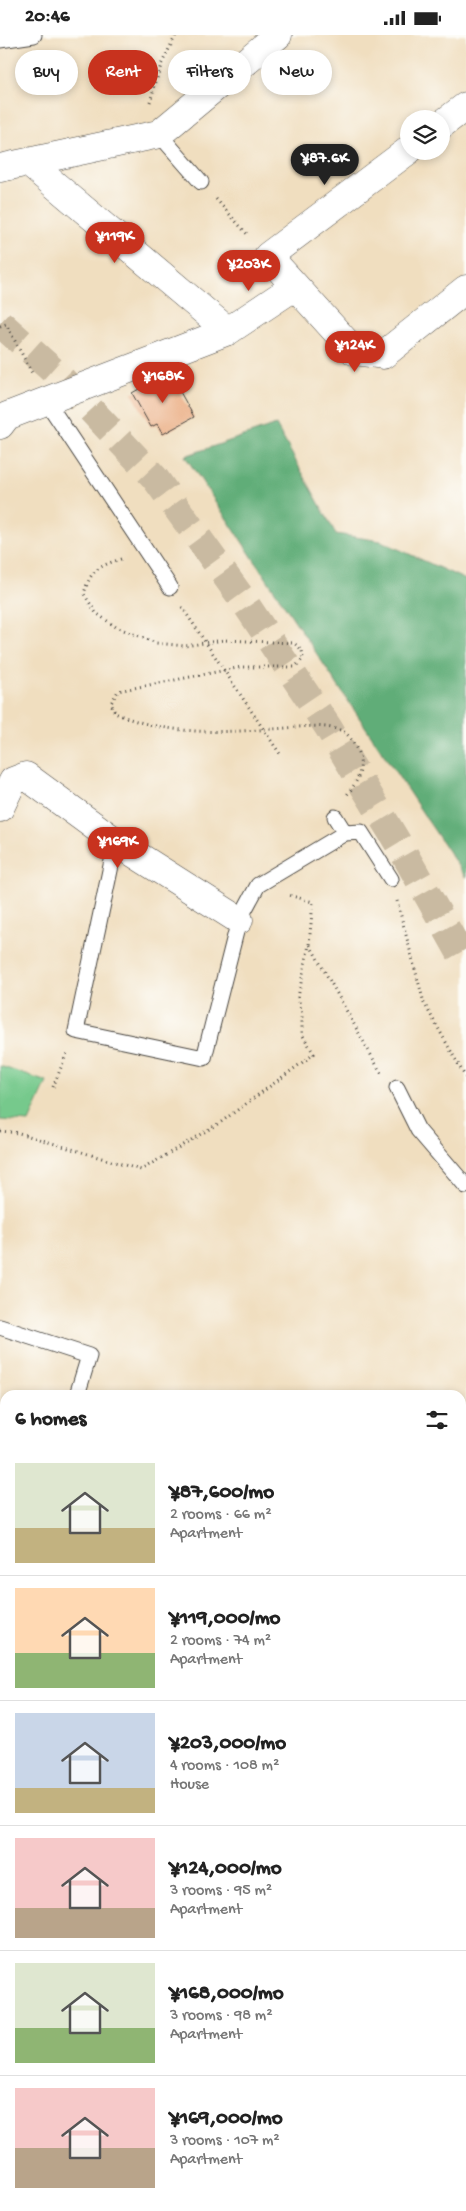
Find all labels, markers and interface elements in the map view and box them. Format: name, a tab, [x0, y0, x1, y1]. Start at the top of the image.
text: 20:46	[25, 6, 70, 29]
chip: Buy	[15, 50, 78, 95]
chip: Rent	[88, 50, 158, 95]
chip: Filters	[168, 50, 251, 95]
chip: New	[261, 50, 332, 95]
map controls	[400, 110, 450, 160]
button: layers	[400, 110, 450, 160]
pin: ¥87.6K	[284, 143, 366, 186]
text: ¥87.6K	[302, 150, 348, 169]
pin: ¥119K	[80, 221, 150, 264]
text: ¥119K	[96, 228, 134, 247]
pin: ¥203K	[214, 249, 284, 292]
text: ¥203K	[228, 256, 270, 275]
pin: ¥124K	[320, 331, 390, 373]
text: ¥124K	[336, 337, 374, 356]
pin: ¥168K	[128, 361, 198, 404]
text: ¥168K	[143, 368, 183, 387]
pin: ¥169K	[83, 827, 153, 869]
text: ¥169K	[99, 833, 137, 852]
icon: filters	[423, 1406, 451, 1434]
text: 6 homes	[15, 1408, 86, 1433]
text: ¥87,600/mo	[170, 1481, 274, 1506]
icon: home	[55, 1483, 115, 1543]
text: 2 rooms · 66 m²	[170, 1506, 271, 1525]
text: Apartment	[170, 1525, 242, 1544]
text: ¥119,000/mo	[170, 1607, 280, 1632]
icon: home	[55, 1608, 115, 1668]
text: 2 rooms · 74 m²	[170, 1632, 271, 1651]
text: Apartment	[170, 1651, 242, 1670]
text: ¥203,000/mo	[170, 1732, 286, 1757]
icon: home	[55, 1733, 115, 1793]
text: 4 rooms · 108 m²	[170, 1757, 279, 1776]
text: House	[170, 1776, 209, 1795]
text: ¥124,000/mo	[170, 1857, 282, 1882]
icon: home	[55, 1858, 115, 1918]
text: 3 rooms · 95 m²	[170, 1882, 272, 1901]
text: Apartment	[170, 1901, 242, 1920]
text: ¥168,000/mo	[170, 1982, 284, 2007]
icon: home	[55, 1983, 115, 2043]
text: 3 rooms · 98 m²	[170, 2007, 272, 2026]
text: Apartment	[170, 2026, 242, 2045]
text: ¥169,000/mo	[170, 2107, 283, 2132]
icon: home	[55, 2108, 115, 2168]
text: 3 rooms · 107 m²	[170, 2132, 280, 2151]
text: Apartment	[170, 2151, 242, 2170]

